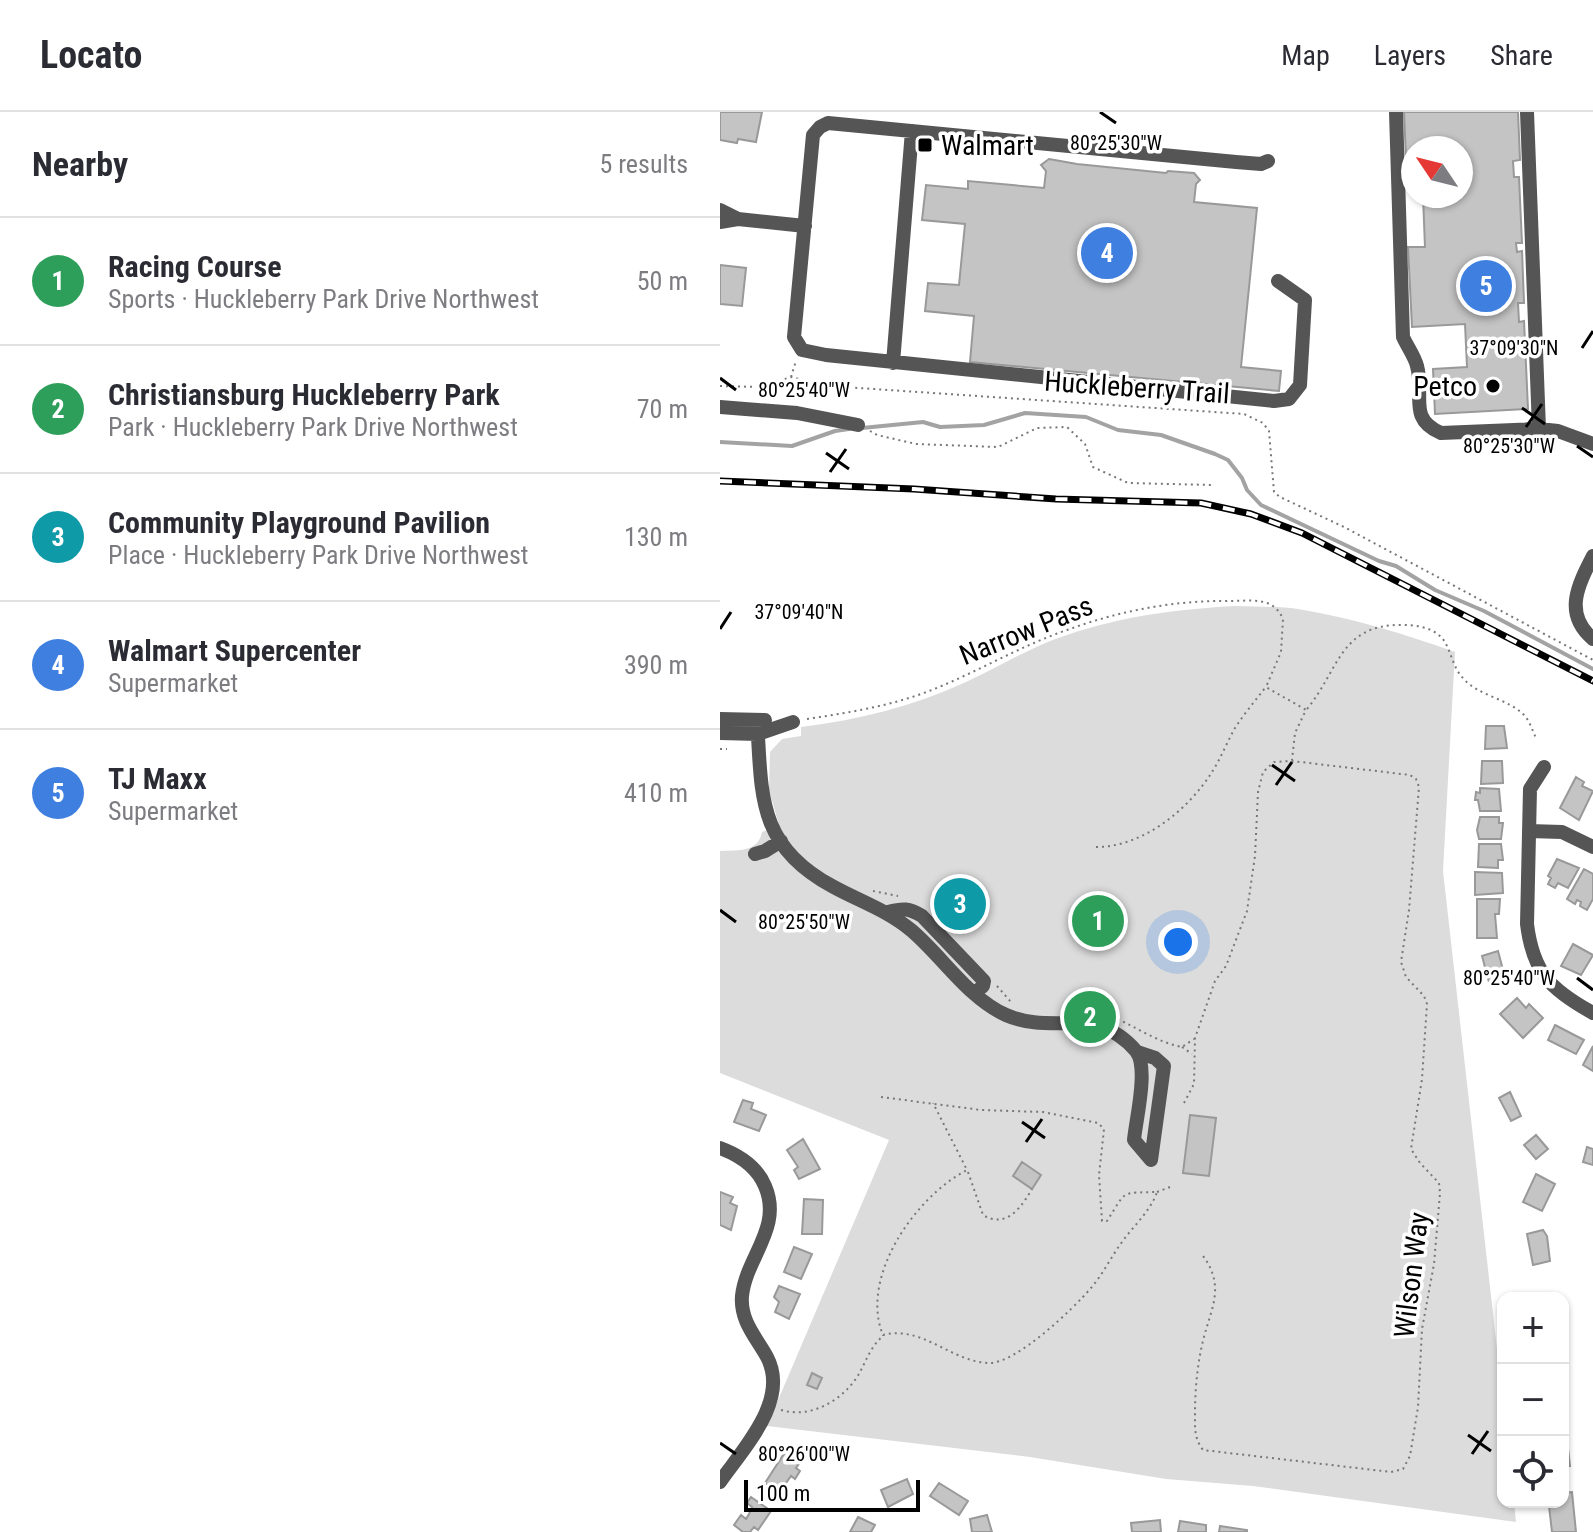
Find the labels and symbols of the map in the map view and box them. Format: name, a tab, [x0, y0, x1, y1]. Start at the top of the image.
place label: Walmart	[941, 129, 1034, 162]
text: 80°25'30"W	[1070, 131, 1162, 155]
marker: Walmart	[916, 136, 934, 154]
north arrow	[1401, 136, 1473, 208]
pin: 4	[1081, 223, 1133, 283]
pin: 5	[1460, 256, 1512, 316]
text: 37°09'30"N	[1469, 336, 1559, 360]
street label: Huckleberry Trail	[1043, 365, 1231, 410]
place label: Petco	[1413, 370, 1477, 403]
marker: Petco	[1484, 377, 1502, 395]
text: 80°25'40"W	[758, 378, 850, 402]
text: 80°25'30"W	[1463, 434, 1555, 458]
street label: Narrow Pass	[955, 589, 1098, 672]
text: 37°09'40"N	[754, 600, 844, 624]
pin: 3	[934, 874, 986, 934]
pin: 1	[1072, 891, 1124, 951]
text: 80°25'50"W	[758, 910, 850, 934]
your location	[1158, 922, 1198, 962]
text: 80°25'40"W	[1463, 966, 1555, 990]
pin: 2	[1064, 987, 1116, 1047]
street label: Wilson Way	[1387, 1210, 1436, 1340]
text: 80°26'00"W	[758, 1442, 850, 1466]
scale bar	[744, 1476, 920, 1512]

